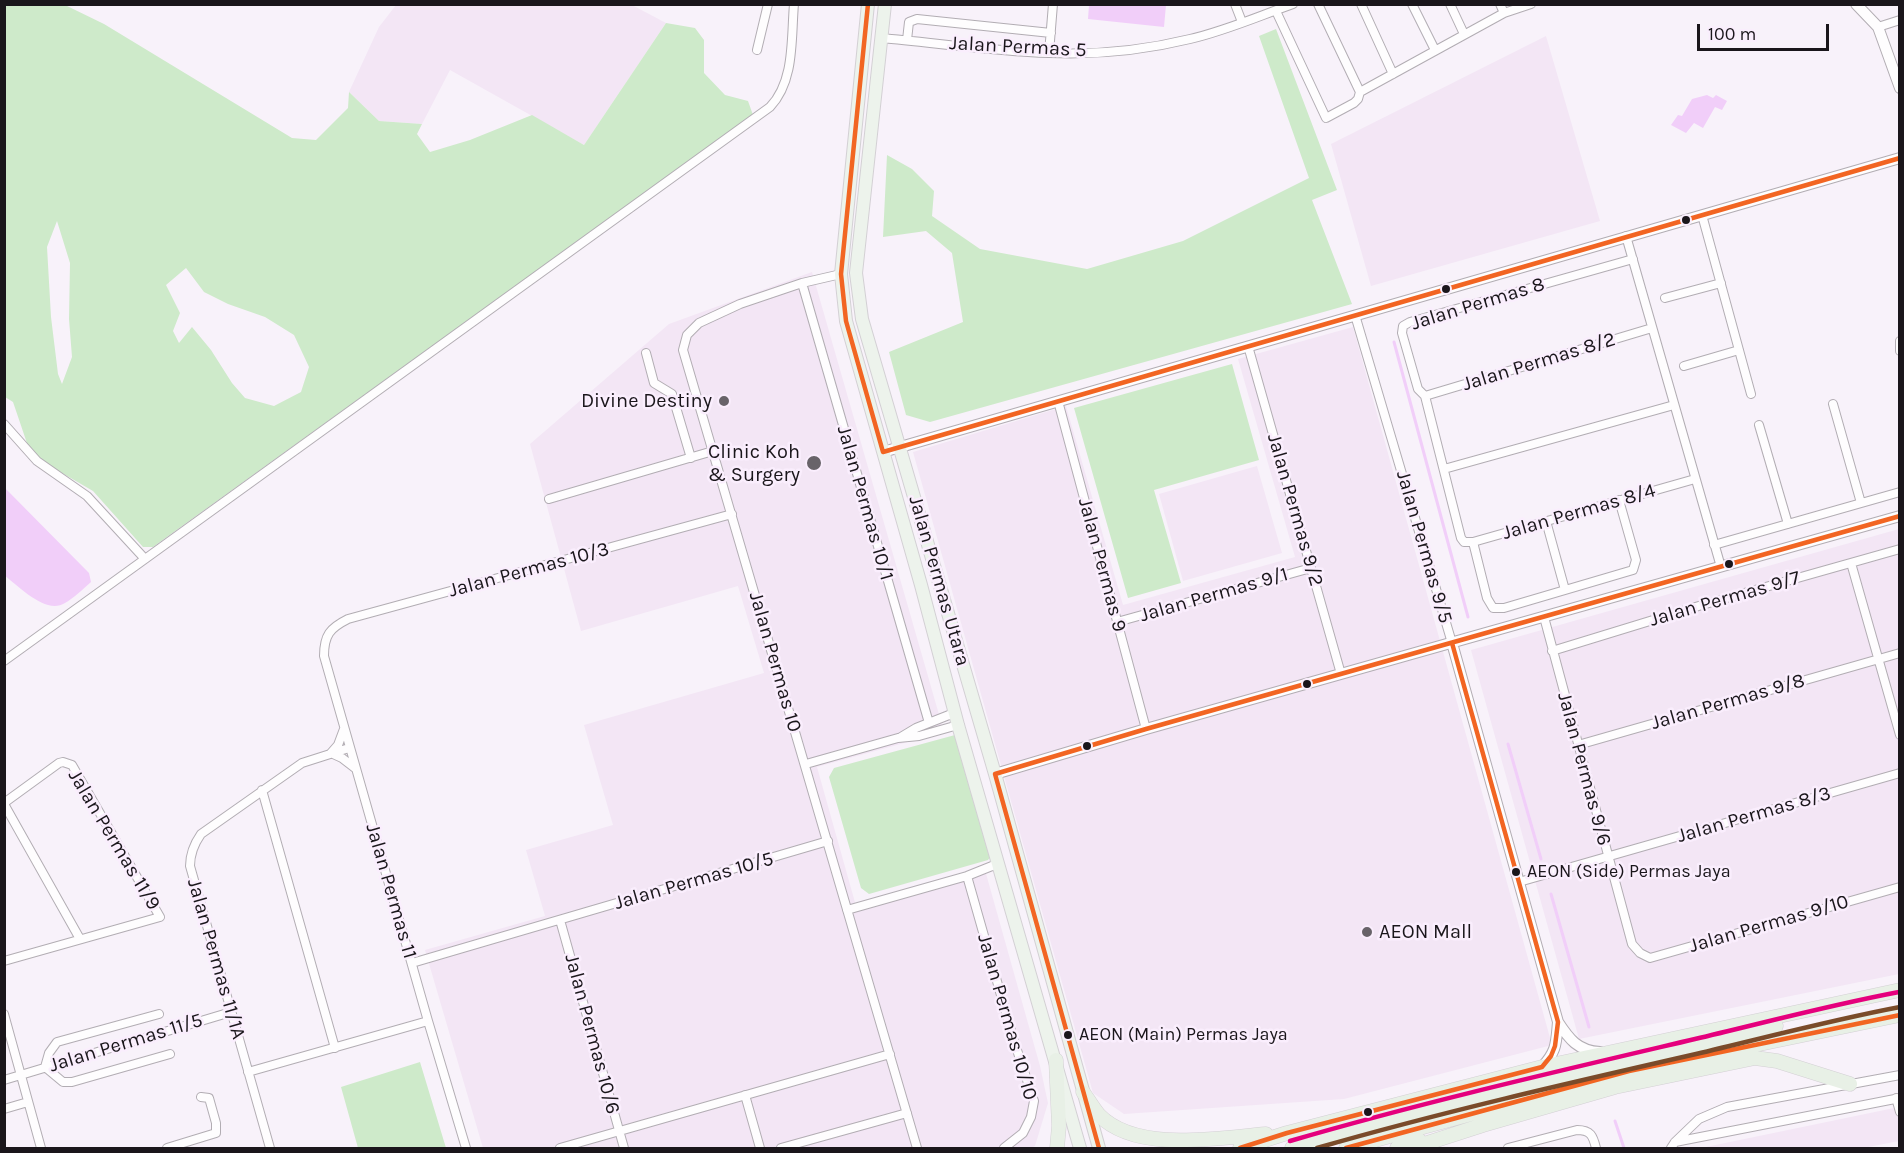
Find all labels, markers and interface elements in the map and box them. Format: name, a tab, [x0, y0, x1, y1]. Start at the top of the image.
scale bar	[1700, 12, 1832, 50]
text: 100 m	[1708, 23, 1756, 45]
street label: Jalan Permas 5	[949, 31, 1087, 63]
unlabelled marker	[1680, 214, 1692, 226]
street label: Jalan Permas 8	[1408, 272, 1548, 336]
unlabelled marker	[1440, 283, 1452, 295]
street label: Jalan Permas 8/2	[1460, 327, 1618, 397]
place label: Divine Destiny	[581, 389, 712, 413]
marker: Divine Destiny	[717, 394, 731, 408]
street label: Jalan Permas 10/1	[831, 423, 899, 583]
street label: Jalan Permas 9/2	[1262, 431, 1328, 589]
place label: Clinic Koh & Surgery	[708, 440, 800, 487]
marker: Clinic Koh & Surgery	[805, 454, 823, 472]
street label: Jalan Permas 9/5	[1391, 468, 1457, 626]
street label: Jalan Permas 8/4	[1500, 479, 1658, 545]
street label: Jalan Permas Utara	[903, 493, 975, 669]
street label: Jalan Permas 9	[1073, 495, 1131, 635]
street label: Jalan Permas 10/3	[446, 537, 612, 603]
unlabelled marker	[1723, 558, 1735, 570]
street label: Jalan Permas 9/1	[1137, 562, 1291, 628]
street label: Jalan Permas 9/7	[1647, 566, 1803, 632]
street label: Jalan Permas 10	[744, 589, 806, 735]
street label: Jalan Permas 9/8	[1648, 669, 1808, 735]
unlabelled marker	[1301, 678, 1313, 690]
street label: Jalan Permas 9/6	[1552, 690, 1616, 848]
unlabelled marker	[1081, 740, 1093, 752]
street label: Jalan Permas 11/9	[63, 765, 165, 915]
street label: Jalan Permas 8/3	[1674, 782, 1834, 848]
street label: Jalan Permas 11	[360, 821, 422, 961]
street label: Jalan Permas 10/5	[612, 847, 776, 915]
place label: AEON (Side) Permas Jaya	[1527, 861, 1731, 883]
marker: AEON (Side) Permas Jaya	[1510, 866, 1522, 878]
street label: Jalan Permas 11/1A	[182, 876, 250, 1042]
street label: Jalan Permas 9/10	[1686, 890, 1852, 958]
place label: AEON Mall	[1379, 920, 1472, 944]
marker: AEON Mall	[1360, 925, 1374, 939]
street label: Jalan Permas 10/10	[972, 931, 1042, 1103]
street label: Jalan Permas 10/6	[559, 951, 625, 1117]
street label: Jalan Permas 11/5	[46, 1008, 206, 1078]
place label: AEON (Main) Permas Jaya	[1079, 1024, 1288, 1046]
marker: AEON (Main) Permas Jaya	[1062, 1029, 1074, 1041]
unlabelled marker	[1362, 1106, 1374, 1118]

